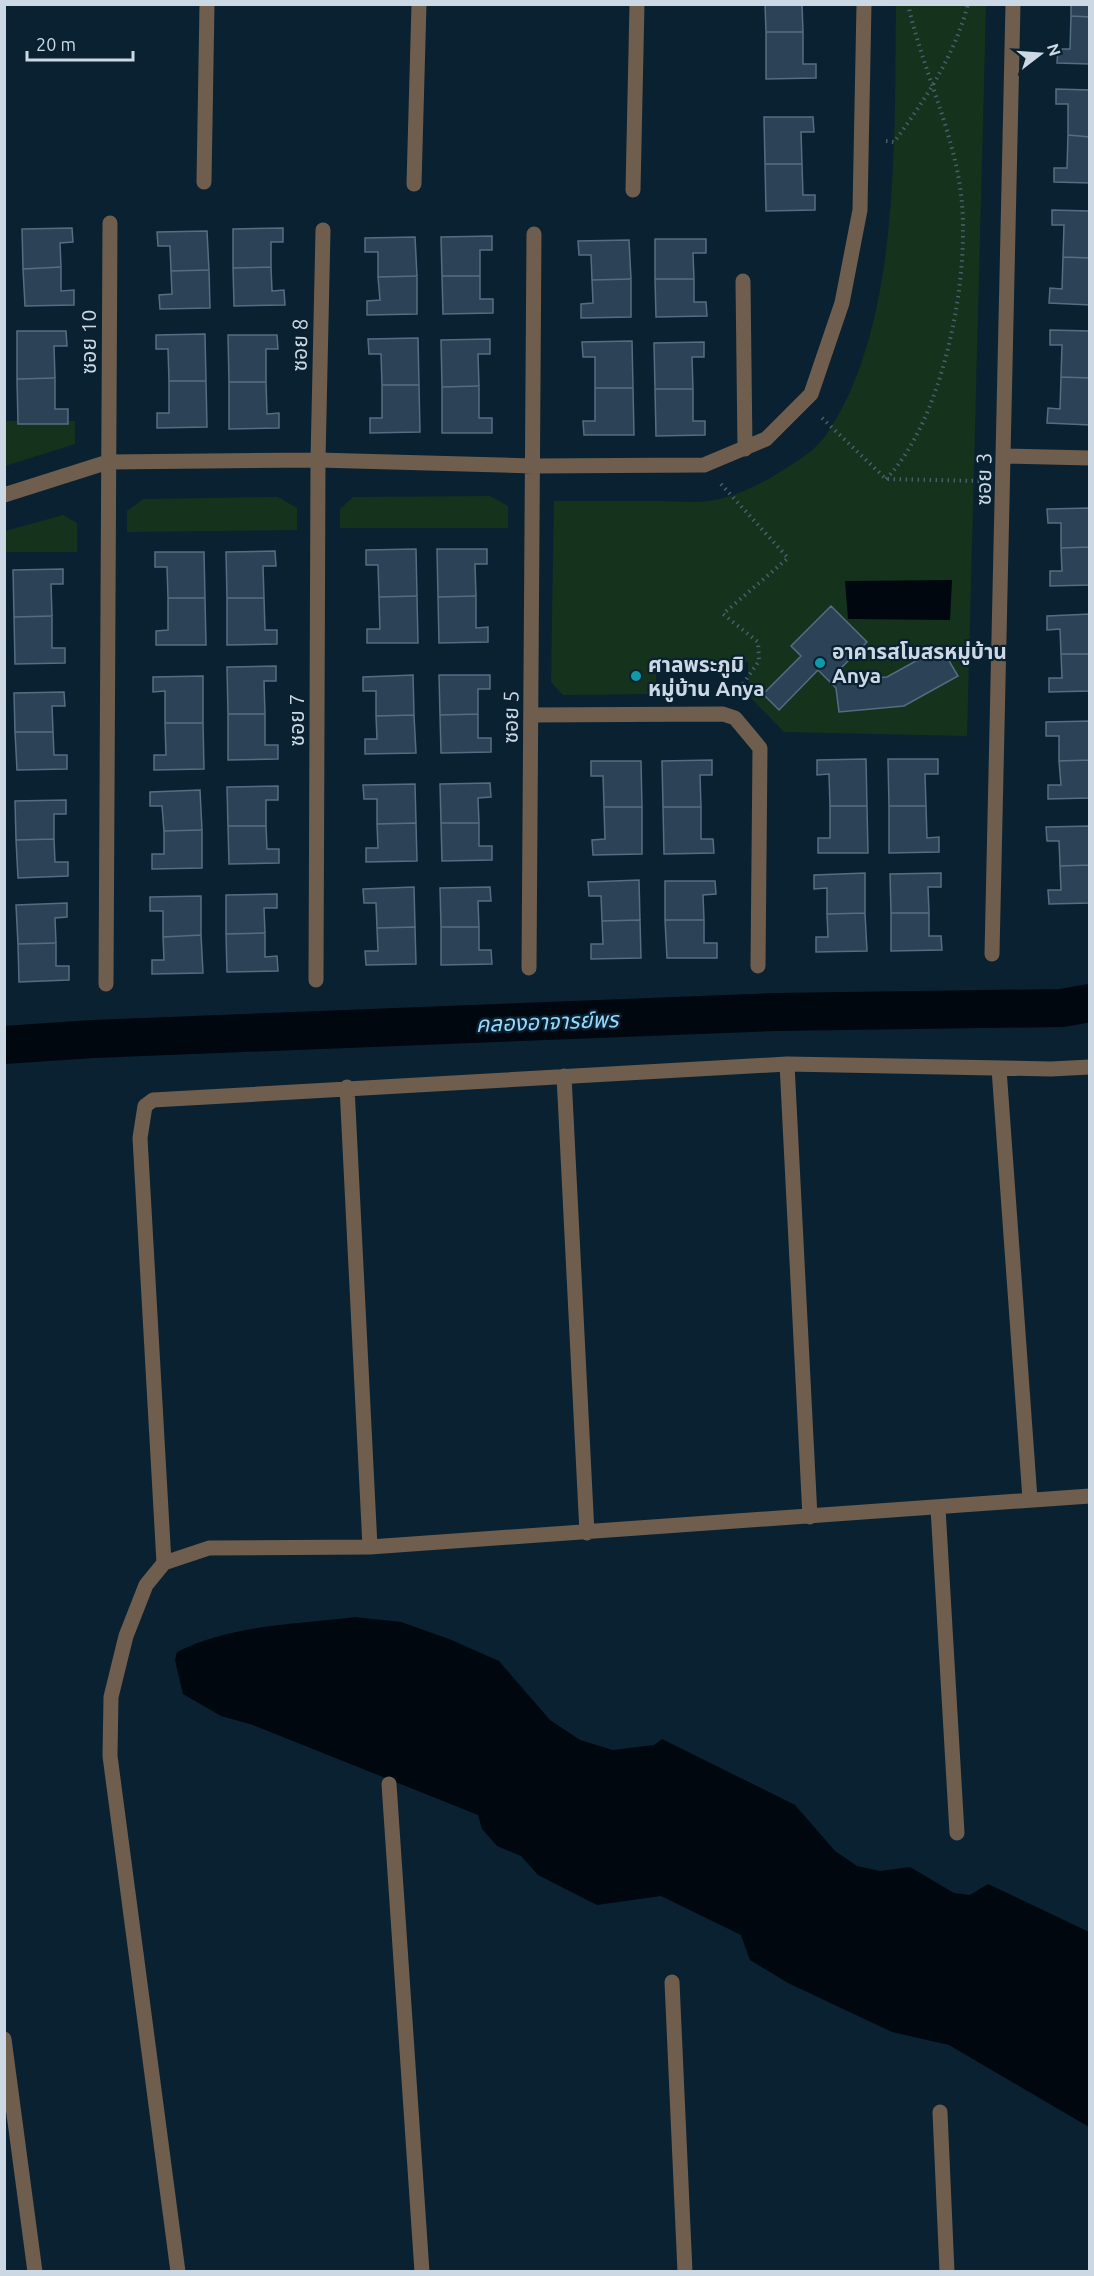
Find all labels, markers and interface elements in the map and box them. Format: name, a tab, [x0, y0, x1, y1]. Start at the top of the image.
scale bar	[27, 24, 134, 62]
north arrow	[1010, 24, 1070, 84]
text: 20 m	[36, 34, 76, 54]
text: N	[1044, 41, 1065, 58]
street label: ซอย 10	[76, 310, 100, 374]
street label: ซอย 8	[287, 318, 311, 372]
street label: ซอย 3	[971, 452, 995, 506]
place label: อาคารสโมสรหมู่บ้าน Anya	[832, 639, 1007, 687]
place label: ศาลพระภูมิ หมู่บ้าน Anya	[648, 652, 765, 702]
marker: อาคารสโมสรหมู่บ้าน Anya	[813, 656, 827, 670]
marker: ศาลพระภูมิ หมู่บ้าน Anya	[629, 669, 643, 683]
street label: ซอย 5	[498, 690, 522, 744]
street label: ซอย 7	[284, 694, 308, 746]
water label: คลองอาจารย์พร	[475, 1006, 621, 1036]

